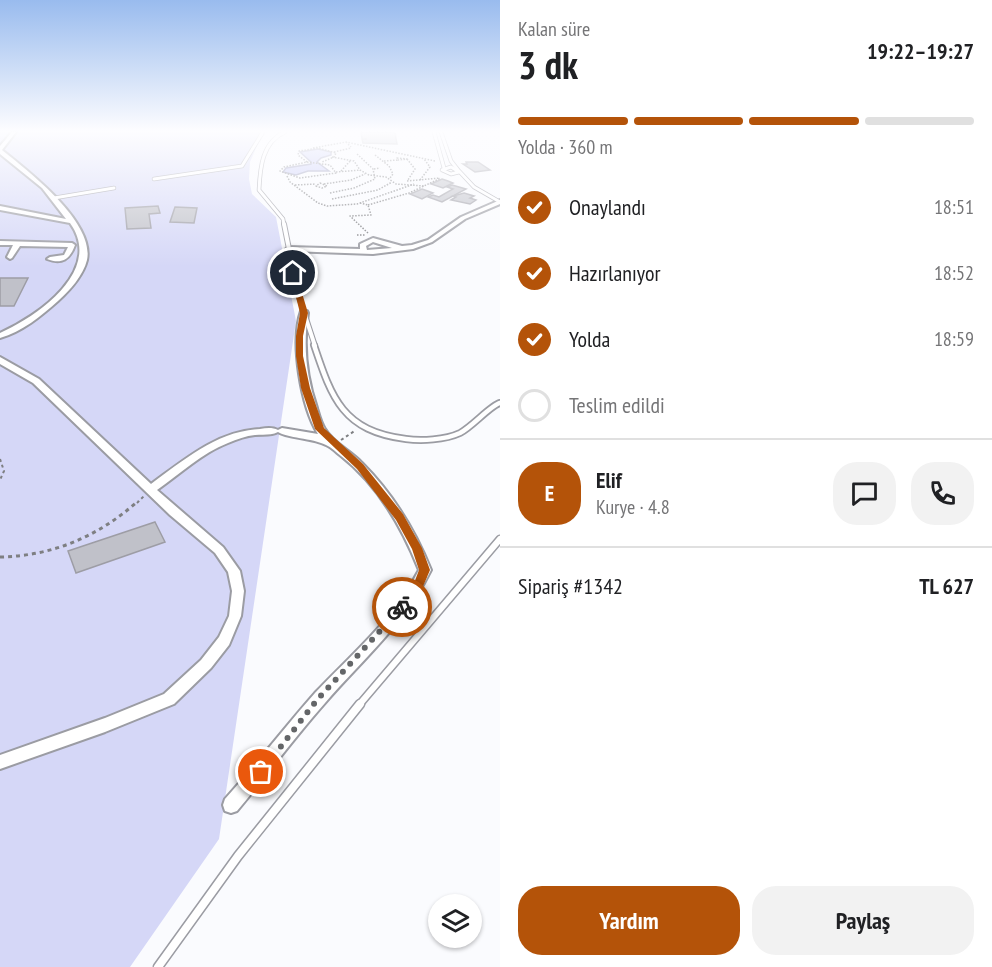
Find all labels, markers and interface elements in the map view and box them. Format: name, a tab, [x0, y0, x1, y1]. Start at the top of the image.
text: Kalan süre	[518, 16, 590, 42]
text: 19:22–19:27	[867, 37, 974, 65]
text: 3 dk	[518, 39, 578, 90]
text: Yolda · 360 m	[518, 134, 613, 160]
icon: check	[518, 191, 551, 224]
text: Onaylandı	[569, 193, 646, 221]
text: 18:51	[934, 194, 974, 220]
pin	[267, 247, 318, 298]
icon: home	[276, 256, 309, 289]
icon: check	[518, 257, 551, 290]
text: Hazırlanıyor	[569, 259, 660, 287]
text: 18:52	[934, 260, 974, 286]
icon: check	[518, 323, 551, 356]
text: Yolda	[569, 325, 610, 353]
text: 18:59	[934, 326, 974, 352]
text: Teslim edildi	[569, 391, 665, 419]
button: chat	[833, 462, 896, 525]
button: phone	[911, 462, 974, 525]
text: Elif	[596, 466, 622, 494]
text: E	[545, 479, 554, 507]
text: Kurye · 4.8	[596, 494, 670, 520]
text: Sipariş #1342	[518, 572, 623, 600]
text: TL 627	[919, 572, 974, 600]
courier	[372, 577, 432, 637]
icon: bike	[386, 591, 419, 624]
pin	[235, 746, 286, 797]
icon: bag	[244, 755, 277, 788]
button: Yardım	[518, 886, 740, 955]
button: Paylaş	[752, 886, 974, 955]
map controls	[428, 894, 482, 948]
button: layers	[428, 894, 482, 948]

